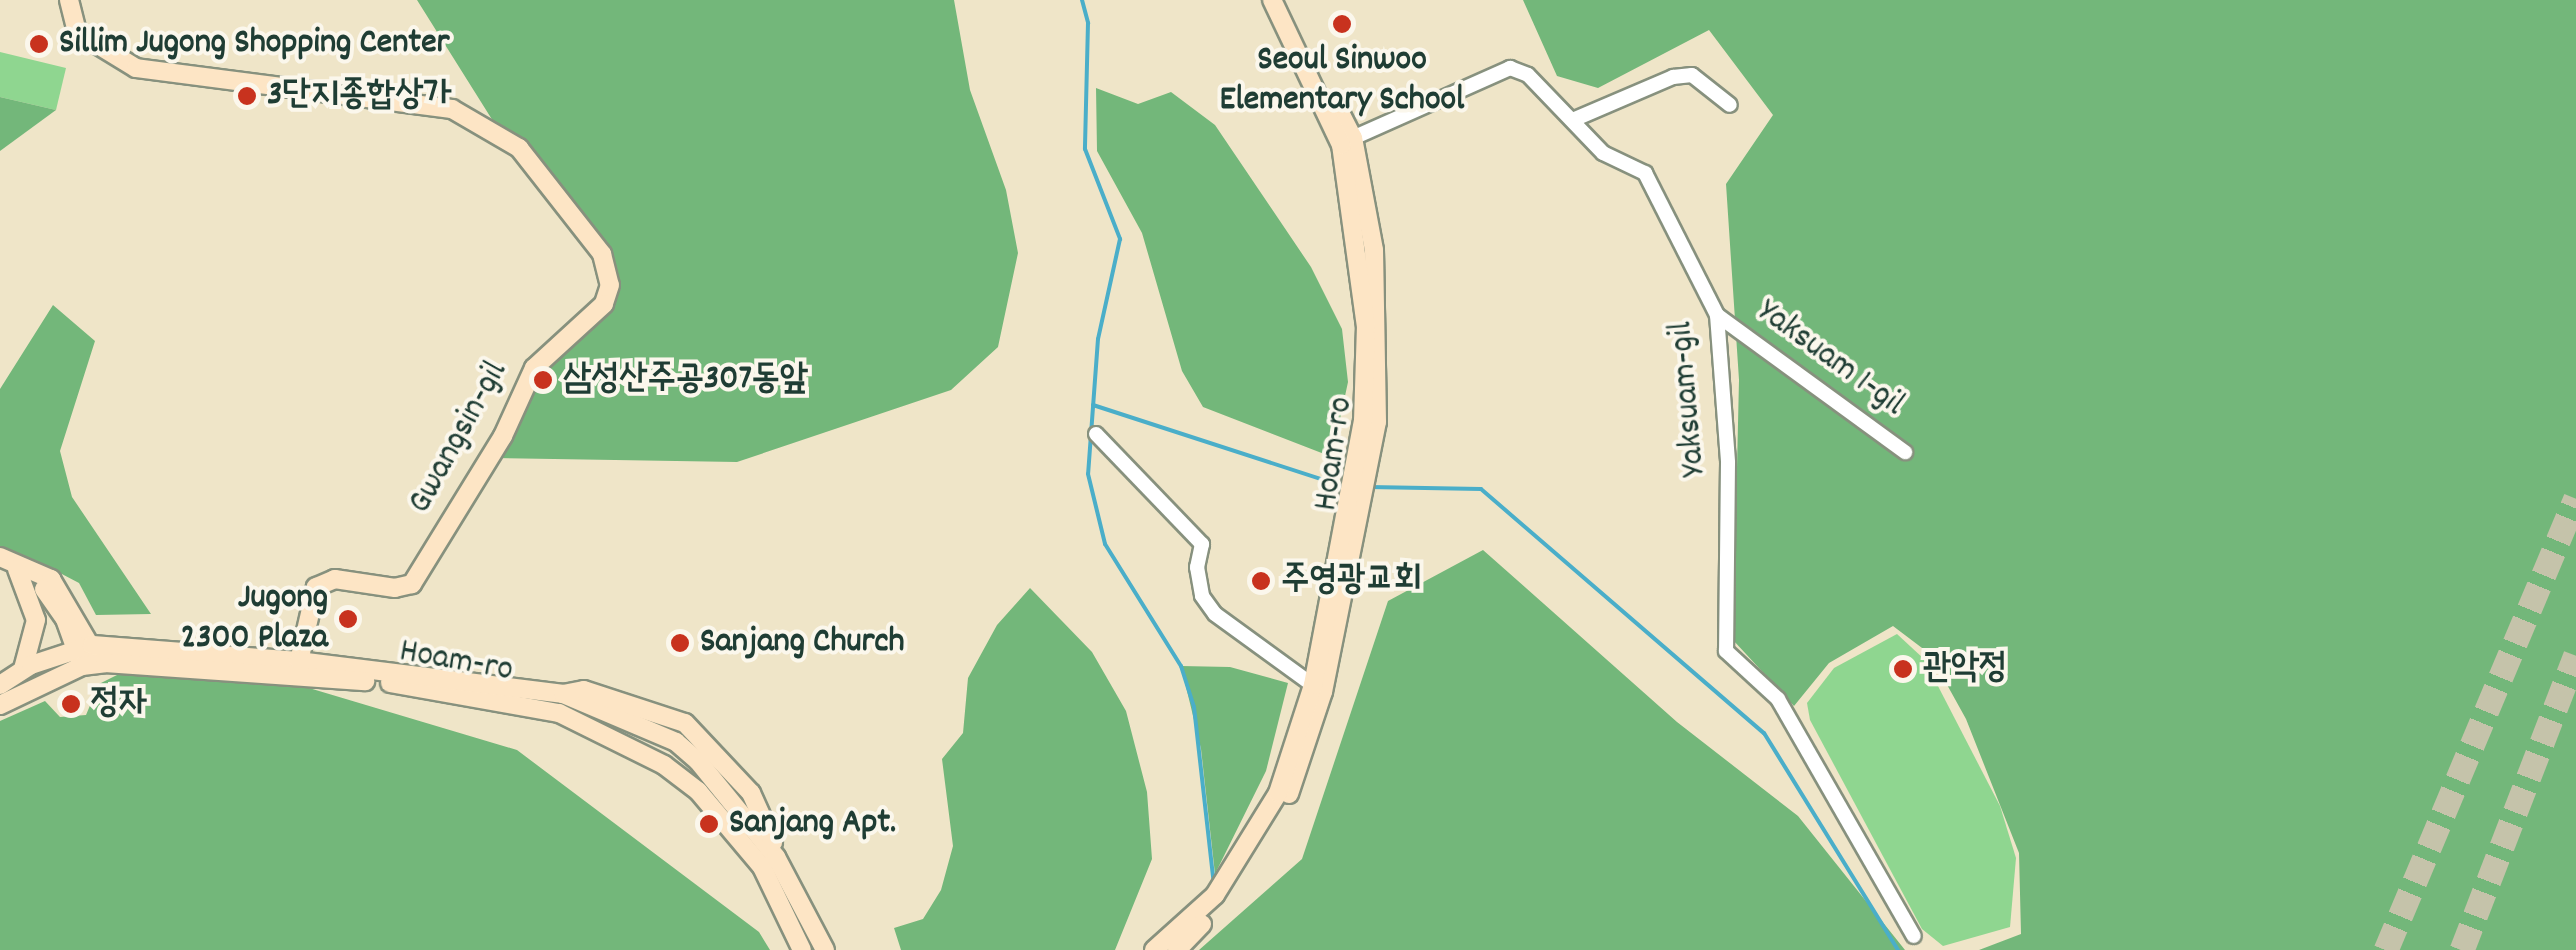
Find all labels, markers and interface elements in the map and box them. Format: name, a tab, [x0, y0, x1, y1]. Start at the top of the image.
marker: Seoul Sinwoo Elementary School	[1331, 13, 1353, 35]
place label: Sillim Jugong Shopping Center	[59, 23, 450, 65]
marker: Sillim Jugong Shopping Center	[28, 33, 50, 55]
place label: Seoul Sinwoo Elementary School	[1220, 40, 1464, 122]
place label: 3단지종합상가	[267, 75, 452, 117]
marker: 3단지종합상가	[236, 85, 258, 107]
street label: Yaksuam 1-gil	[1748, 292, 1912, 426]
street label: Yaksuam-gil	[1661, 320, 1717, 478]
street label: Gwangsin-gil	[400, 355, 518, 521]
place label: 삼성산주공307동앞	[563, 359, 808, 401]
marker: 삼성산주공307동앞	[532, 369, 554, 391]
street label: Hoam-ro	[1306, 394, 1364, 514]
place label: 주영광교회	[1281, 560, 1422, 602]
marker: 주영광교회	[1250, 570, 1272, 592]
place label: Jugong 2300 Plaza	[181, 578, 328, 660]
marker: Jugong 2300 Plaza	[337, 608, 359, 630]
place label: Sanjang Church	[700, 622, 905, 664]
street label: Hoam-ro	[396, 631, 516, 693]
marker: Sanjang Church	[669, 632, 691, 654]
place label: 관악정	[1923, 648, 2007, 690]
marker: 관악정	[1892, 658, 1914, 680]
place label: 정자	[91, 683, 147, 725]
marker: 정자	[60, 693, 82, 715]
place label: Sanjang Apt.	[729, 803, 896, 845]
marker: Sanjang Apt.	[698, 813, 720, 835]

